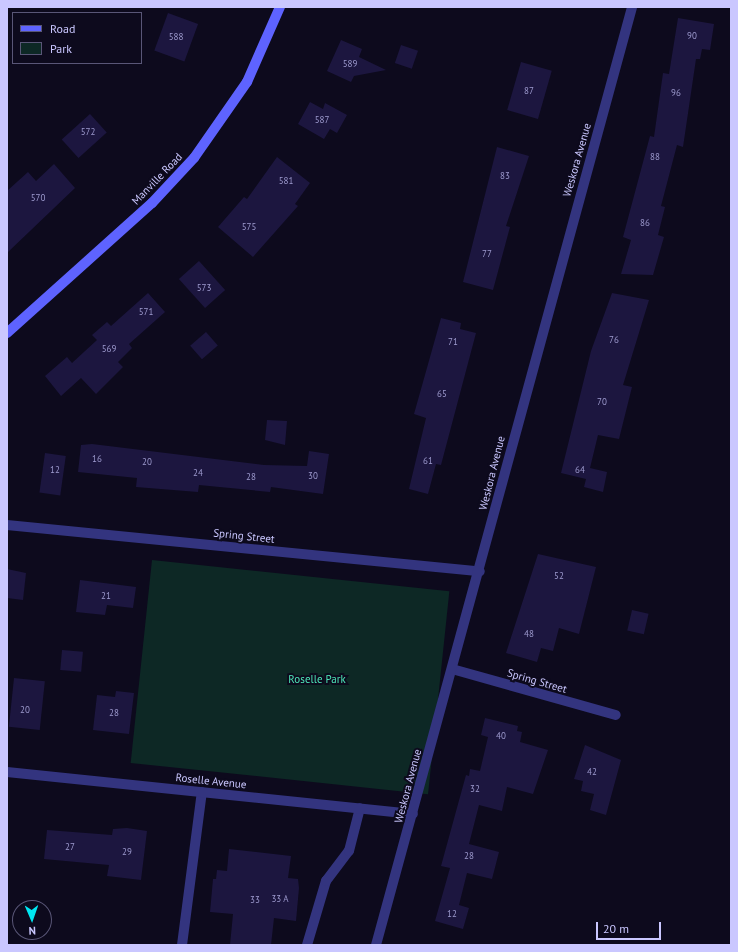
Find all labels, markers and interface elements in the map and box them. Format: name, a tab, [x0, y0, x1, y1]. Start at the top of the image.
legend	[12, 12, 142, 64]
text: Road	[50, 21, 75, 36]
house number: 90	[687, 31, 697, 41]
house number: 588	[169, 32, 183, 42]
text: Park	[50, 41, 72, 56]
house number: 589	[343, 59, 357, 69]
house number: 87	[524, 86, 534, 96]
house number: 96	[671, 88, 681, 98]
house number: 587	[315, 115, 329, 125]
street label: Weskora Avenue	[560, 121, 594, 199]
house number: 572	[81, 127, 95, 137]
street label: Manville Road	[129, 150, 185, 208]
house number: 88	[650, 152, 660, 162]
house number: 83	[500, 171, 510, 181]
house number: 581	[279, 176, 293, 186]
house number: 570	[31, 193, 45, 203]
house number: 86	[640, 218, 650, 228]
house number: 575	[242, 222, 256, 232]
house number: 77	[482, 249, 492, 259]
house number: 573	[197, 283, 211, 293]
house number: 571	[139, 307, 153, 317]
house number: 76	[609, 335, 619, 345]
house number: 71	[448, 337, 458, 347]
house number: 569	[102, 344, 116, 354]
house number: 65	[437, 389, 447, 399]
house number: 70	[597, 397, 607, 407]
street label: Weskora Avenue	[476, 434, 508, 512]
house number: 16	[92, 454, 102, 464]
house number: 61	[423, 456, 433, 466]
house number: 20	[142, 457, 152, 467]
house number: 12	[50, 465, 60, 475]
house number: 64	[575, 465, 585, 475]
house number: 24	[193, 468, 203, 478]
house number: 30	[308, 471, 318, 481]
house number: 28	[246, 472, 256, 482]
street label: Spring Street	[213, 526, 275, 546]
house number: 52	[554, 571, 564, 581]
house number: 21	[101, 591, 111, 601]
house number: 48	[524, 629, 534, 639]
street label: Spring Street	[506, 666, 568, 696]
park label: Roselle Park	[288, 672, 346, 686]
house number: 20	[20, 705, 30, 715]
house number: 28	[109, 708, 119, 718]
house number: 40	[496, 731, 506, 741]
street label: Weskora Avenue	[392, 747, 424, 825]
house number: 42	[587, 767, 597, 777]
street label: Roselle Avenue	[175, 771, 247, 791]
house number: 32	[470, 784, 480, 794]
house number: 27	[65, 842, 75, 852]
house number: 29	[122, 847, 132, 857]
house number: 28	[464, 851, 474, 861]
house number: 33 A	[271, 894, 289, 904]
house number: 33	[250, 895, 260, 905]
north arrow	[12, 900, 52, 940]
house number: 12	[447, 909, 457, 919]
scale bar	[598, 914, 663, 940]
text: 20 m	[603, 921, 629, 936]
text: N	[29, 924, 36, 938]

